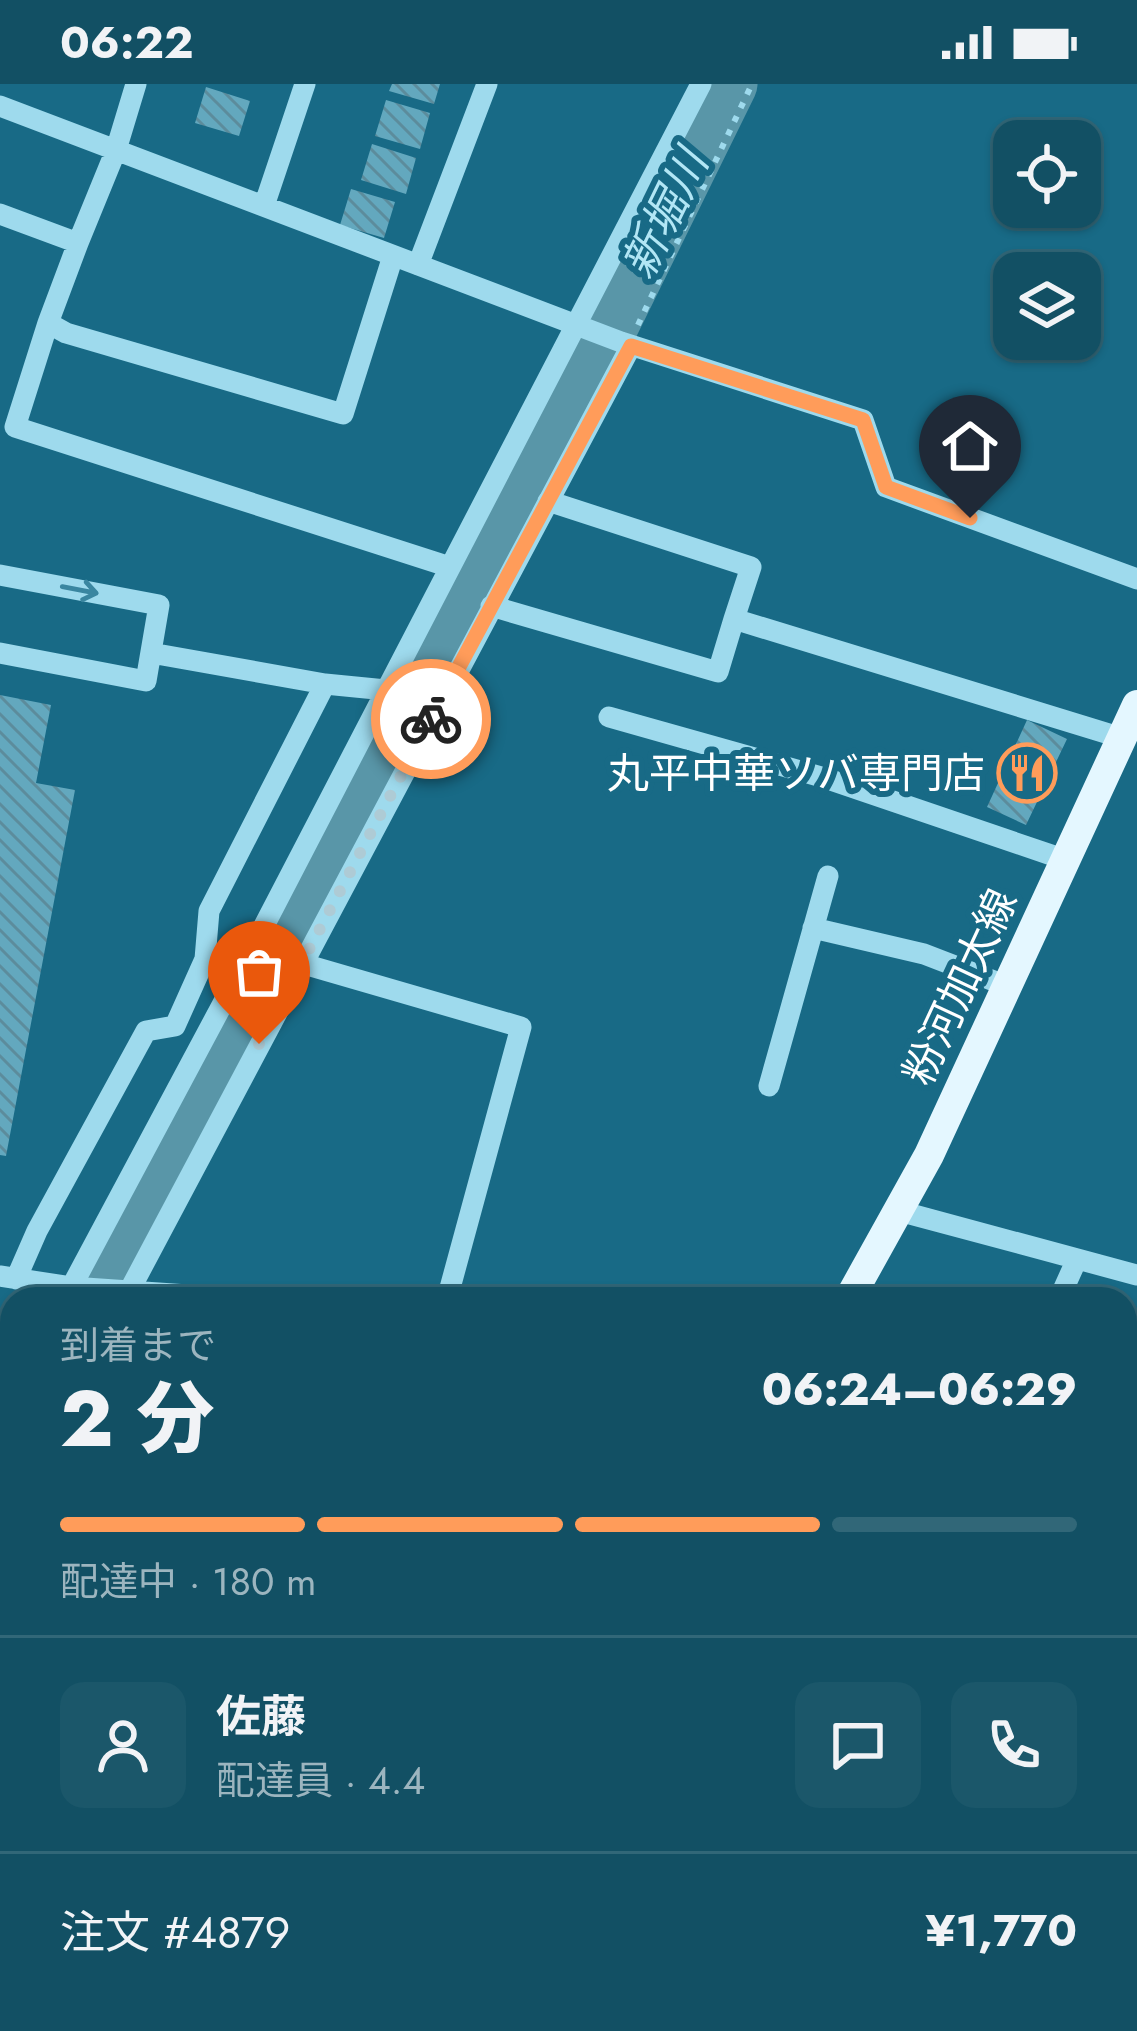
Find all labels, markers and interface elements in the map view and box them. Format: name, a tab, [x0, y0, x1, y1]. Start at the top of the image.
text: 06:22	[60, 10, 193, 75]
map controls	[993, 120, 1101, 360]
button: locate	[993, 120, 1101, 228]
water label: 新堀川	[606, 135, 726, 289]
button: layers	[993, 252, 1101, 360]
pin	[919, 395, 1021, 518]
icon: home	[937, 413, 1003, 479]
one-way arrow	[59, 580, 98, 602]
courier	[371, 659, 491, 779]
icon: bike	[398, 686, 464, 752]
restaurant icon: 丸平中華ソバ専門店	[996, 742, 1058, 804]
place label: 丸平中華ソバ専門店	[607, 743, 985, 804]
street label: 粉河加太線	[888, 879, 1032, 1095]
pin	[208, 921, 310, 1044]
icon: bag	[226, 939, 292, 1005]
text: 到着まで	[60, 1317, 216, 1374]
text: 06:24–06:29	[762, 1357, 1077, 1422]
text: 2 分	[60, 1363, 215, 1475]
text: 配達中 · 180 m	[60, 1553, 316, 1610]
button: person	[60, 1682, 186, 1808]
button: chat	[795, 1682, 921, 1808]
button: phone	[951, 1682, 1077, 1808]
text: 佐藤	[216, 1684, 306, 1749]
text: 配達員 · 4.4	[216, 1752, 425, 1809]
text: ¥1,770	[925, 1898, 1077, 1963]
text: 注文 #4879	[60, 1900, 290, 1965]

